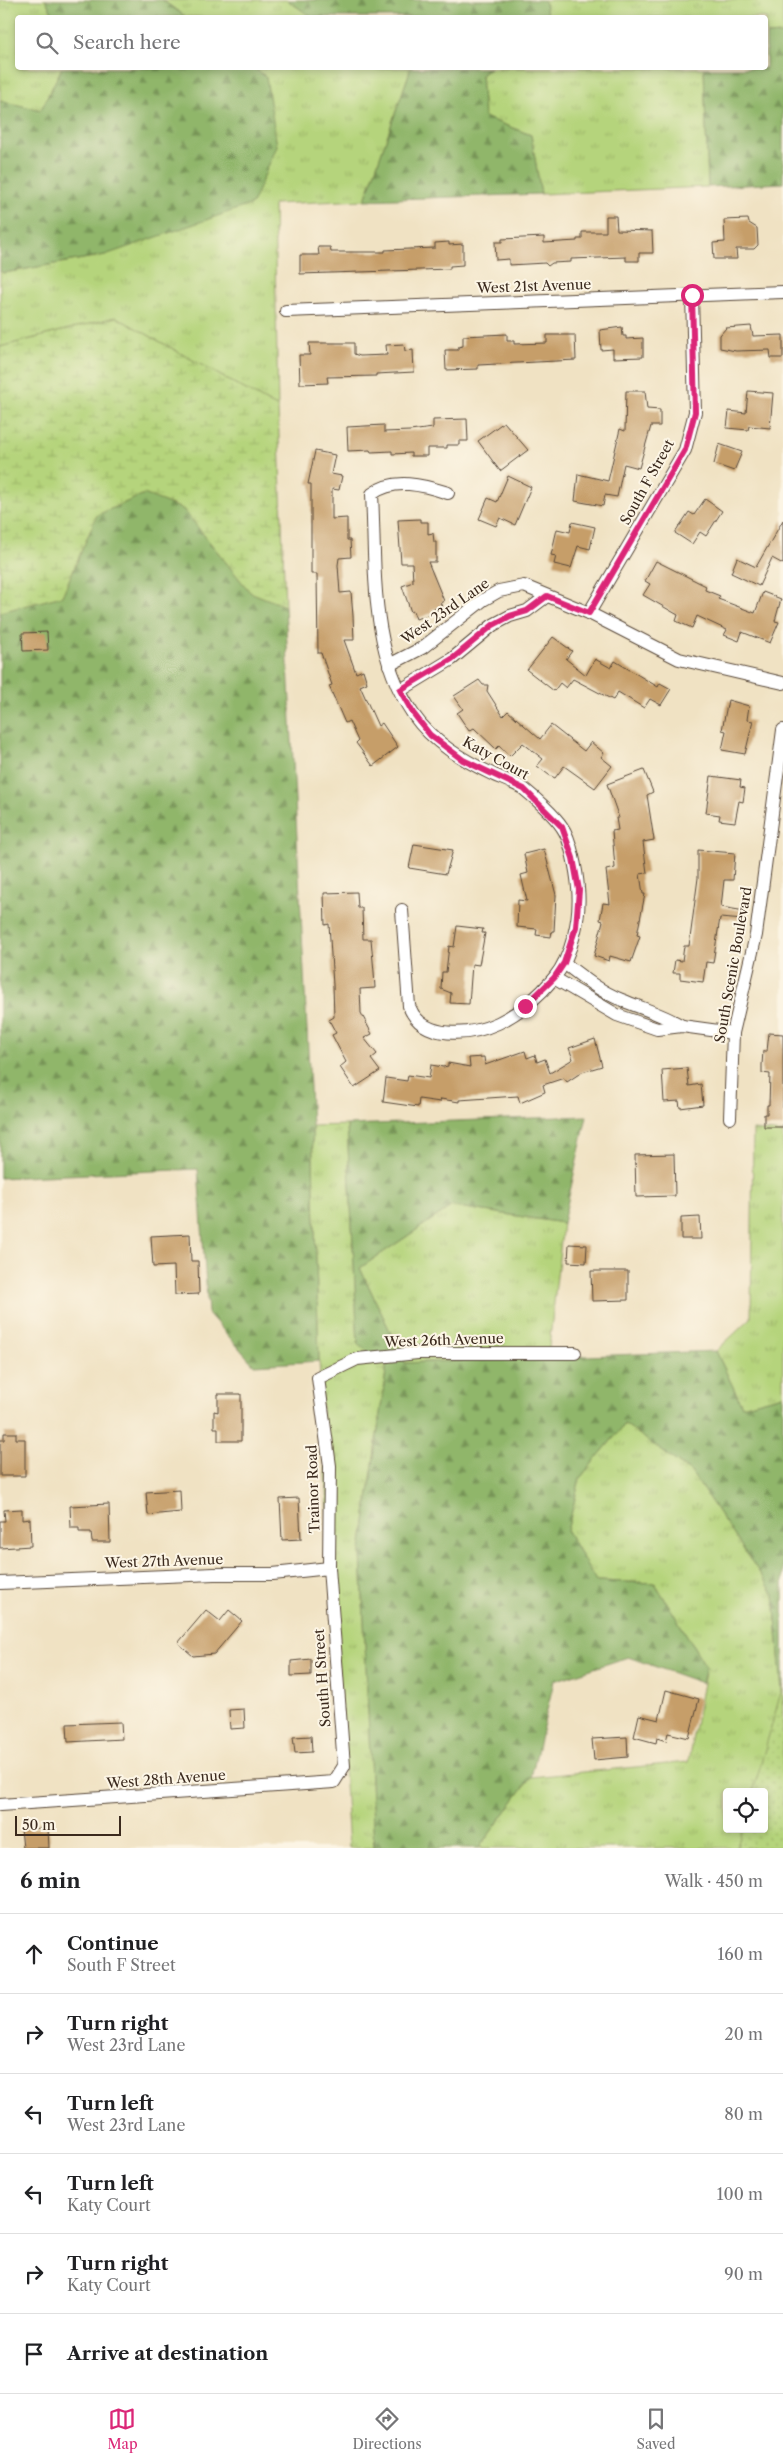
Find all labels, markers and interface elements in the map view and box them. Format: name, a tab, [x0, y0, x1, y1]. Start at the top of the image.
search box	[15, 15, 768, 70]
icon: search	[33, 29, 61, 57]
text: Search here	[73, 31, 181, 54]
street label: West 21st Avenue	[475, 275, 592, 297]
route start	[681, 284, 704, 307]
street label: South F Street	[616, 436, 678, 528]
street label: West 23rd Lane	[397, 574, 493, 649]
street label: Katy Court	[460, 732, 532, 784]
street label: South Scenic Boulevard	[710, 885, 756, 1044]
route end	[514, 995, 537, 1018]
street label: West 26th Avenue	[383, 1329, 504, 1351]
street label: Trainor Road	[302, 1444, 324, 1534]
street label: West 27th Avenue	[104, 1550, 224, 1572]
street label: South H Street	[310, 1628, 334, 1728]
street label: West 28th Avenue	[105, 1766, 226, 1792]
map controls	[723, 1788, 768, 1833]
button: locate	[723, 1788, 768, 1833]
scale bar	[15, 1813, 121, 1836]
text: 50 m	[22, 1816, 55, 1834]
text: 6 min	[20, 1868, 81, 1893]
text: Walk · 450 m	[665, 1871, 763, 1891]
text: Continue	[67, 1932, 159, 1955]
icon: ahead	[20, 1940, 48, 1968]
text: 160 m	[718, 1944, 763, 1964]
text: South F Street	[67, 1955, 176, 1975]
text: Turn right	[67, 2012, 168, 2035]
icon: right	[20, 2020, 48, 2048]
text: 20 m	[724, 2024, 763, 2044]
text: West 23rd Lane	[67, 2035, 185, 2055]
text: Turn left	[67, 2092, 154, 2115]
icon: left	[20, 2100, 48, 2128]
text: 80 m	[724, 2104, 763, 2124]
text: West 23rd Lane	[67, 2115, 185, 2135]
text: Turn left	[67, 2172, 154, 2195]
icon: left	[20, 2180, 48, 2208]
text: 100 m	[717, 2184, 763, 2204]
text: Katy Court	[67, 2195, 151, 2215]
text: Turn right	[67, 2252, 168, 2275]
icon: right	[20, 2260, 48, 2288]
text: 90 m	[724, 2264, 763, 2284]
text: Katy Court	[67, 2275, 151, 2295]
icon: arrive	[20, 2340, 48, 2368]
text: Arrive at destination	[67, 2342, 268, 2365]
tab: Map	[107, 2405, 138, 2453]
tab: Directions	[352, 2405, 422, 2453]
tab: Saved	[637, 2405, 675, 2453]

